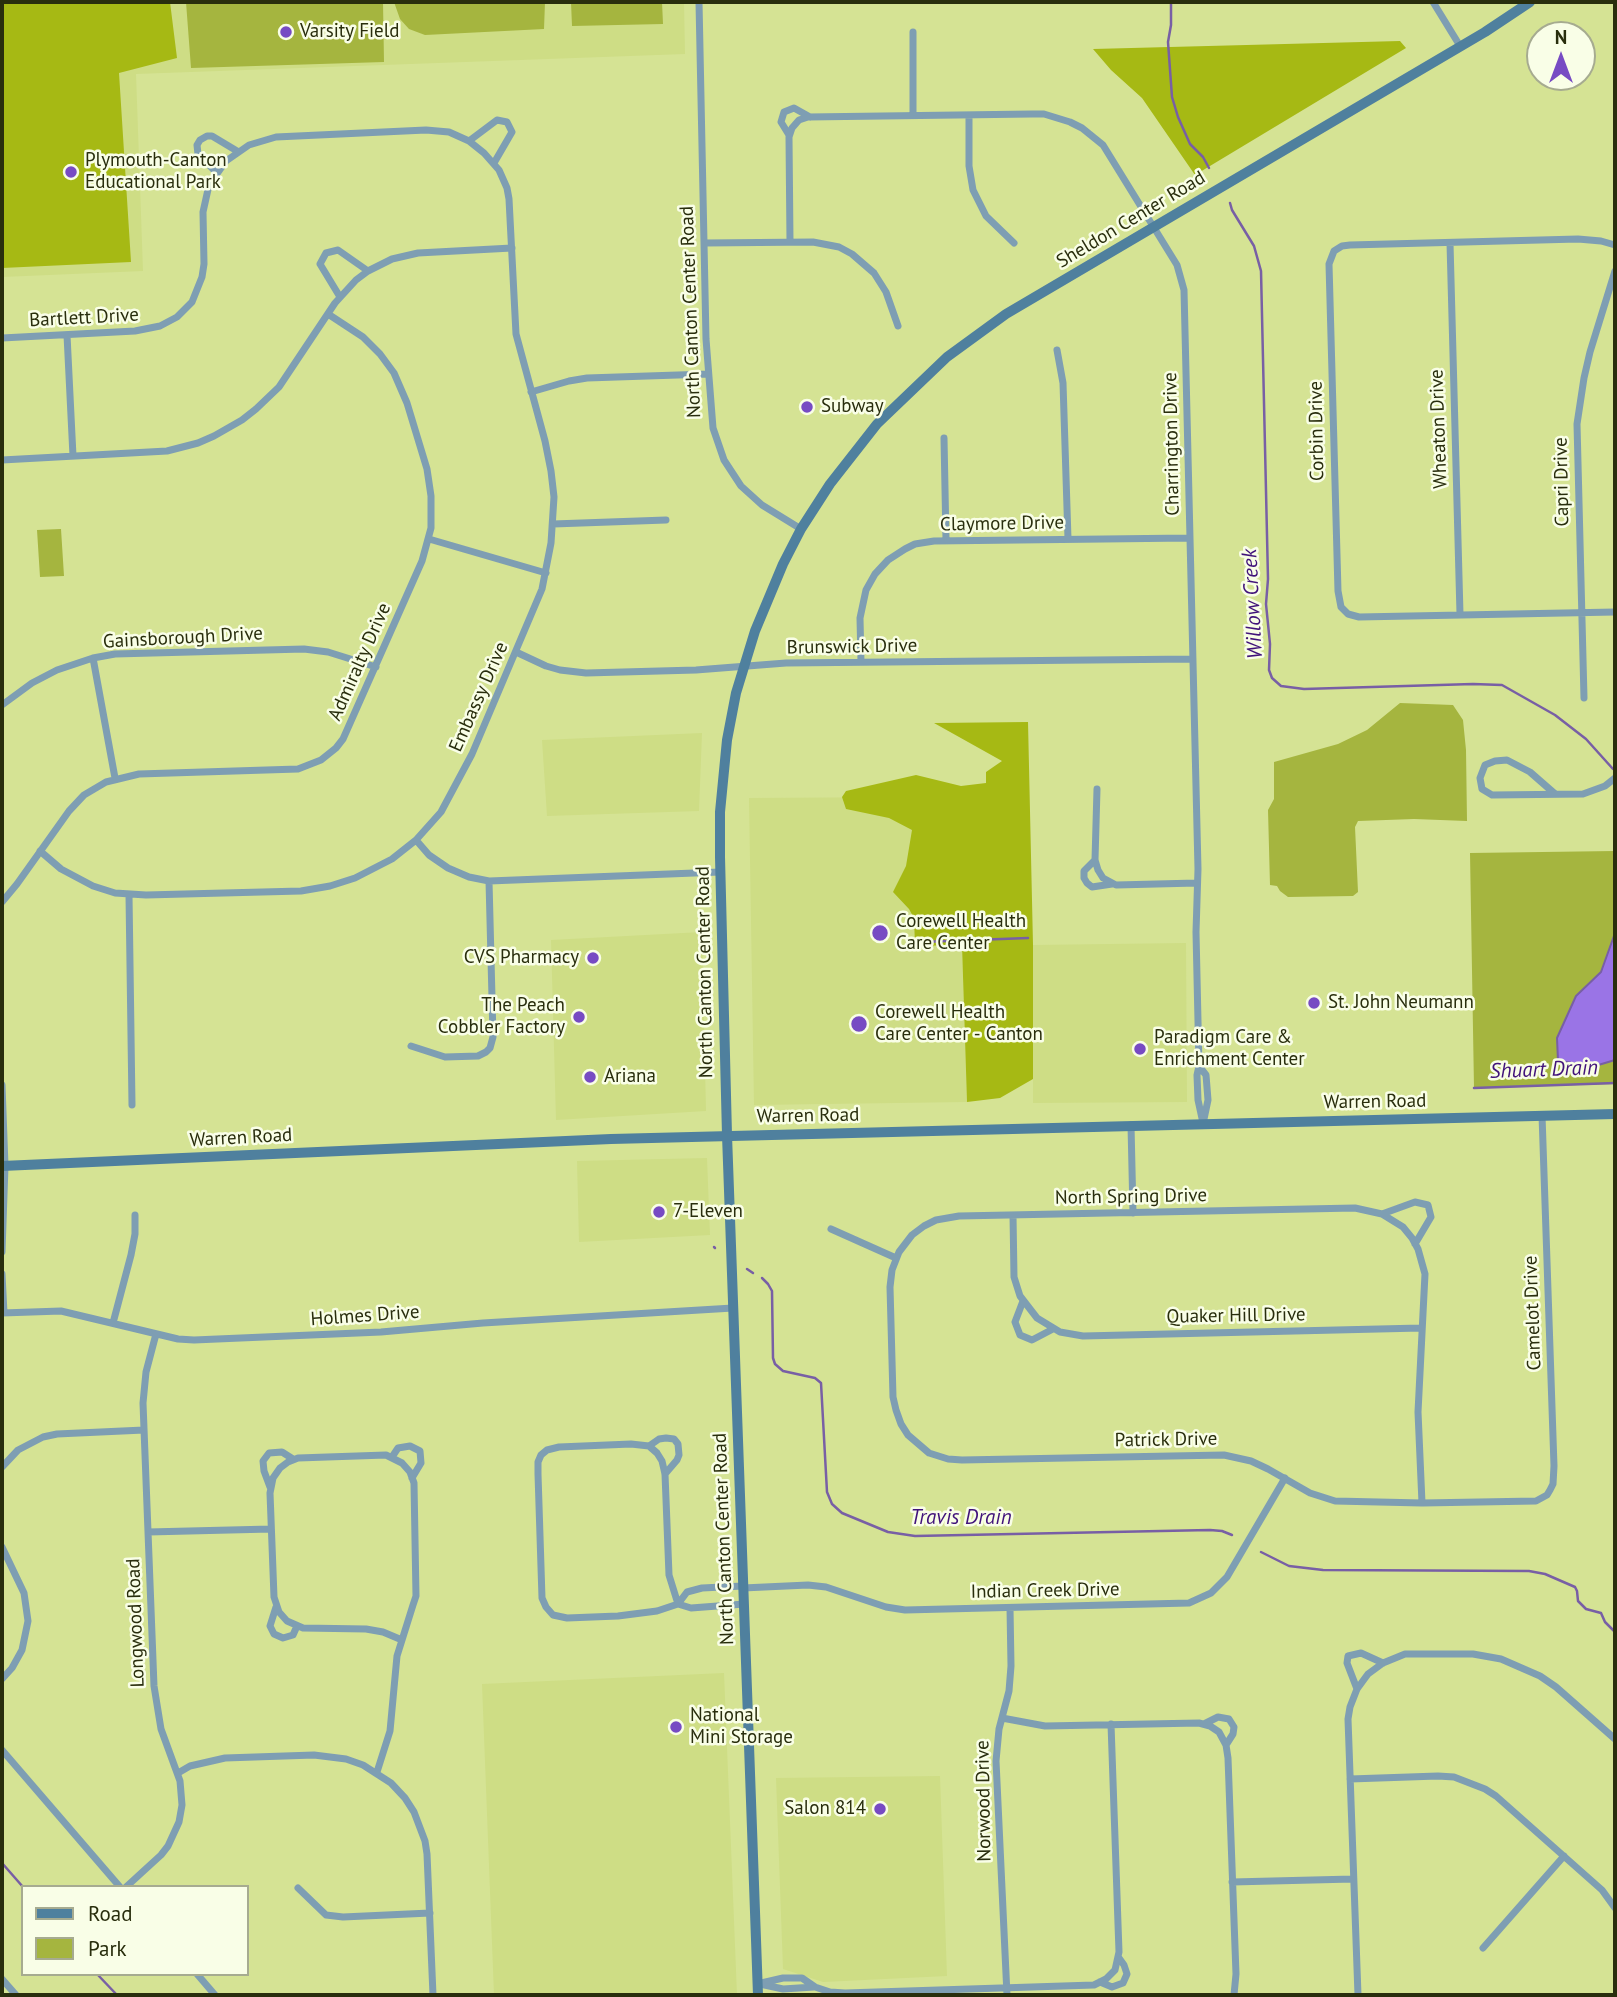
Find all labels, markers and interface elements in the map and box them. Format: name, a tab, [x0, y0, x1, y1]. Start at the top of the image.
place label: Varsity Field	[300, 21, 400, 43]
north arrow	[1526, 21, 1596, 91]
marker: Varsity Field	[278, 24, 294, 40]
text: N	[1555, 25, 1567, 49]
place label: Plymouth-Canton Educational Park	[85, 150, 227, 194]
marker: Plymouth-Canton Educational Park	[63, 164, 79, 180]
street label: Sheldon Center Road	[1053, 167, 1209, 273]
street label: North Canton Center Road	[676, 206, 706, 418]
street label: Bartlett Drive	[29, 304, 139, 332]
street label: Wheaton Drive	[1426, 369, 1452, 489]
street label: Charrington Drive	[1159, 372, 1185, 516]
street label: Corbin Drive	[1305, 381, 1329, 481]
place label: Subway	[821, 396, 884, 418]
marker: Subway	[799, 399, 815, 415]
street label: Capri Drive	[1550, 437, 1574, 527]
street label: Claymore Drive	[940, 512, 1064, 536]
water label: Willow Creek	[1238, 548, 1268, 660]
street label: Admiralty Drive	[324, 600, 396, 724]
street label: Gainsborough Drive	[102, 622, 264, 654]
street label: Brunswick Drive	[787, 634, 917, 660]
street label: Embassy Drive	[445, 639, 513, 755]
street label: North Canton Center Road	[692, 866, 718, 1078]
place label: Corewell Health Care Center	[896, 911, 1026, 955]
marker: Corewell Health Care Center	[870, 923, 890, 943]
place label: CVS Pharmacy	[464, 947, 579, 969]
marker: CVS Pharmacy	[585, 950, 601, 966]
place label: St. John Neumann	[1328, 992, 1474, 1014]
place label: The Peach Cobbler Factory	[438, 995, 565, 1039]
marker: St. John Neumann	[1306, 995, 1322, 1011]
place label: Corewell Health Care Center - Canton	[875, 1002, 1043, 1046]
marker: The Peach Cobbler Factory	[571, 1009, 587, 1025]
marker: Corewell Health Care Center - Canton	[849, 1014, 869, 1034]
place label: Paradigm Care & Enrichment Center	[1154, 1027, 1305, 1071]
marker: Paradigm Care & Enrichment Center	[1132, 1041, 1148, 1057]
water label: Shuart Drain	[1489, 1056, 1599, 1084]
place label: Ariana	[604, 1066, 656, 1088]
marker: Ariana	[582, 1069, 598, 1085]
street label: Warren Road	[1323, 1090, 1427, 1114]
street label: Warren Road	[756, 1104, 860, 1128]
street label: Warren Road	[189, 1124, 293, 1152]
street label: North Spring Drive	[1055, 1184, 1207, 1210]
place label: 7-Eleven	[673, 1201, 743, 1223]
marker: 7-Eleven	[651, 1204, 667, 1220]
street label: Camelot Drive	[1520, 1255, 1546, 1371]
street label: Holmes Drive	[310, 1301, 420, 1331]
street label: Quaker Hill Drive	[1166, 1303, 1306, 1329]
street label: Patrick Drive	[1114, 1428, 1218, 1452]
street label: North Canton Center Road	[709, 1433, 739, 1645]
water label: Travis Drain	[910, 1505, 1012, 1531]
street label: Longwood Road	[122, 1558, 150, 1688]
street label: Indian Creek Drive	[970, 1578, 1120, 1604]
place label: National Mini Storage	[690, 1705, 793, 1749]
marker: National Mini Storage	[668, 1719, 684, 1735]
street label: Norwood Drive	[972, 1740, 996, 1862]
place label: Salon 814	[784, 1798, 866, 1820]
marker: Salon 814	[872, 1801, 888, 1817]
legend	[21, 1885, 248, 1976]
text: Road	[88, 1900, 132, 1927]
text: Park	[88, 1935, 127, 1962]

